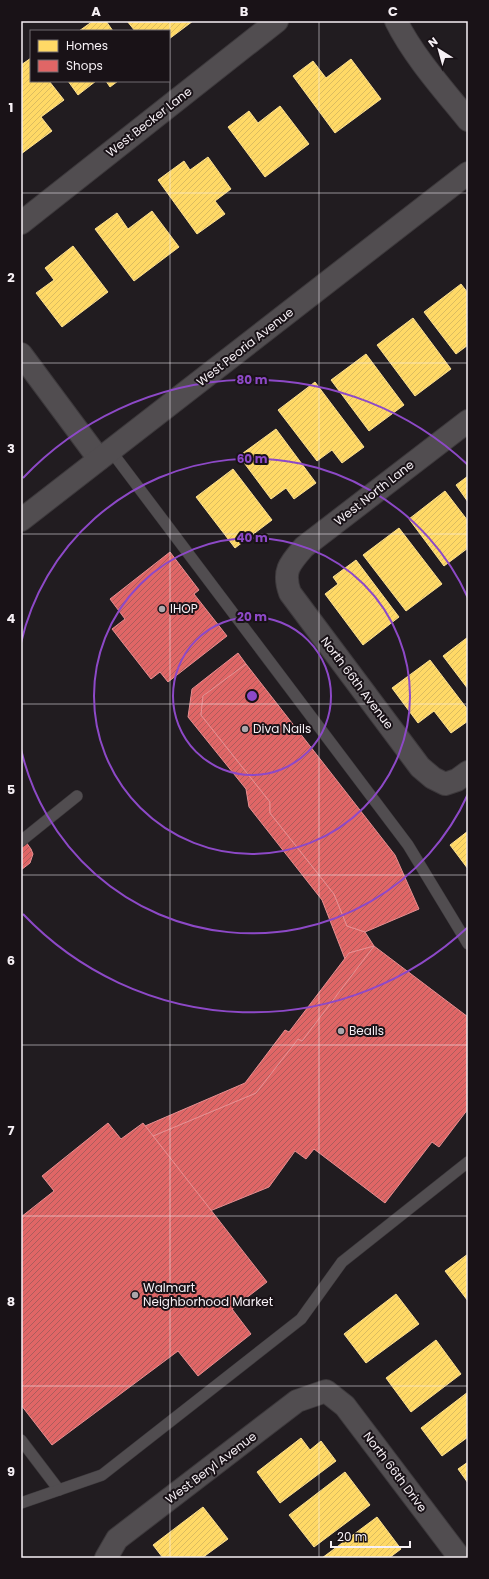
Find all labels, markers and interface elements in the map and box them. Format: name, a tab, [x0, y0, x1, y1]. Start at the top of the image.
text: A	[91, 2, 101, 21]
text: B	[240, 2, 249, 21]
text: C	[388, 2, 398, 21]
legend	[30, 30, 170, 82]
north arrow	[419, 30, 459, 70]
text: N	[425, 33, 441, 51]
text: Homes	[66, 37, 108, 54]
text: Shops	[66, 57, 103, 74]
street label: West Becker Lane	[102, 83, 195, 161]
text: 1	[9, 98, 13, 117]
text: 2	[7, 268, 15, 287]
street label: West Peoria Avenue	[193, 303, 297, 390]
text: 80 m	[237, 371, 268, 388]
text: 3	[7, 439, 15, 458]
text: 60 m	[237, 450, 268, 467]
street label: West North Lane	[330, 456, 417, 529]
text: 40 m	[236, 529, 268, 546]
place label: IHOP	[170, 600, 198, 617]
marker: IHOP	[157, 604, 167, 614]
text: 20 m	[237, 608, 267, 625]
text: 4	[7, 609, 16, 628]
street label: North 66th Avenue	[317, 633, 398, 732]
centre of rings	[245, 689, 259, 703]
place label: Diva Nails	[253, 720, 311, 737]
marker: Diva Nails	[240, 724, 250, 734]
text: 5	[7, 780, 15, 799]
text: 6	[7, 951, 15, 970]
place label: Bealls	[349, 1022, 384, 1039]
marker: Bealls	[336, 1026, 346, 1036]
text: 7	[8, 1121, 15, 1140]
place label: Walmart Neighborhood Market	[143, 1279, 273, 1310]
marker: Walmart Neighborhood Market	[130, 1290, 140, 1300]
text: 8	[7, 1292, 15, 1311]
street label: West Beryl Avenue	[162, 1428, 260, 1508]
street label: North 66th Drive	[360, 1428, 431, 1515]
text: 9	[7, 1462, 15, 1481]
scale bar	[331, 1523, 410, 1549]
text: 20 m	[337, 1528, 367, 1545]

